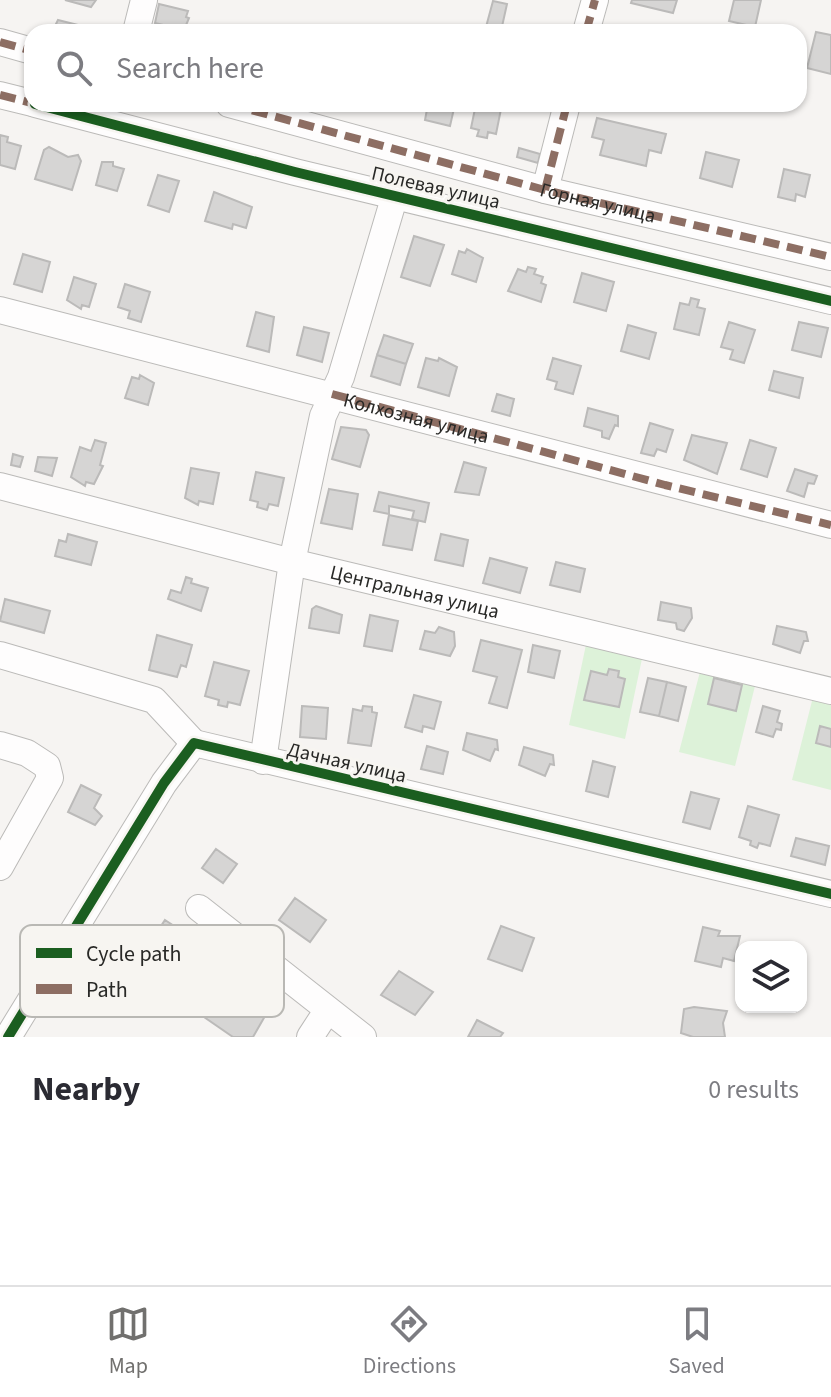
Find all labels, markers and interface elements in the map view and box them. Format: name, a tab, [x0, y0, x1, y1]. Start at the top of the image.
search box	[24, 24, 807, 112]
icon: search	[52, 46, 96, 90]
text: Search here	[116, 47, 264, 90]
street label: Полевая улица	[369, 160, 503, 216]
street label: Горная улица	[537, 176, 658, 230]
street label: Колхозная улица	[340, 386, 492, 451]
street label: Центральная улица	[327, 559, 502, 626]
street label: Дачная улица	[285, 736, 409, 790]
legend	[20, 925, 284, 1017]
text: Cycle path	[86, 938, 182, 970]
map controls	[735, 941, 807, 1013]
button: layers	[735, 941, 807, 1013]
text: Path	[86, 974, 128, 1006]
text: Nearby	[32, 1065, 140, 1114]
text: 0 results	[708, 1071, 799, 1108]
tab: Map	[106, 1302, 150, 1382]
tab: Directions	[363, 1302, 456, 1382]
tab: Saved	[669, 1302, 725, 1382]

